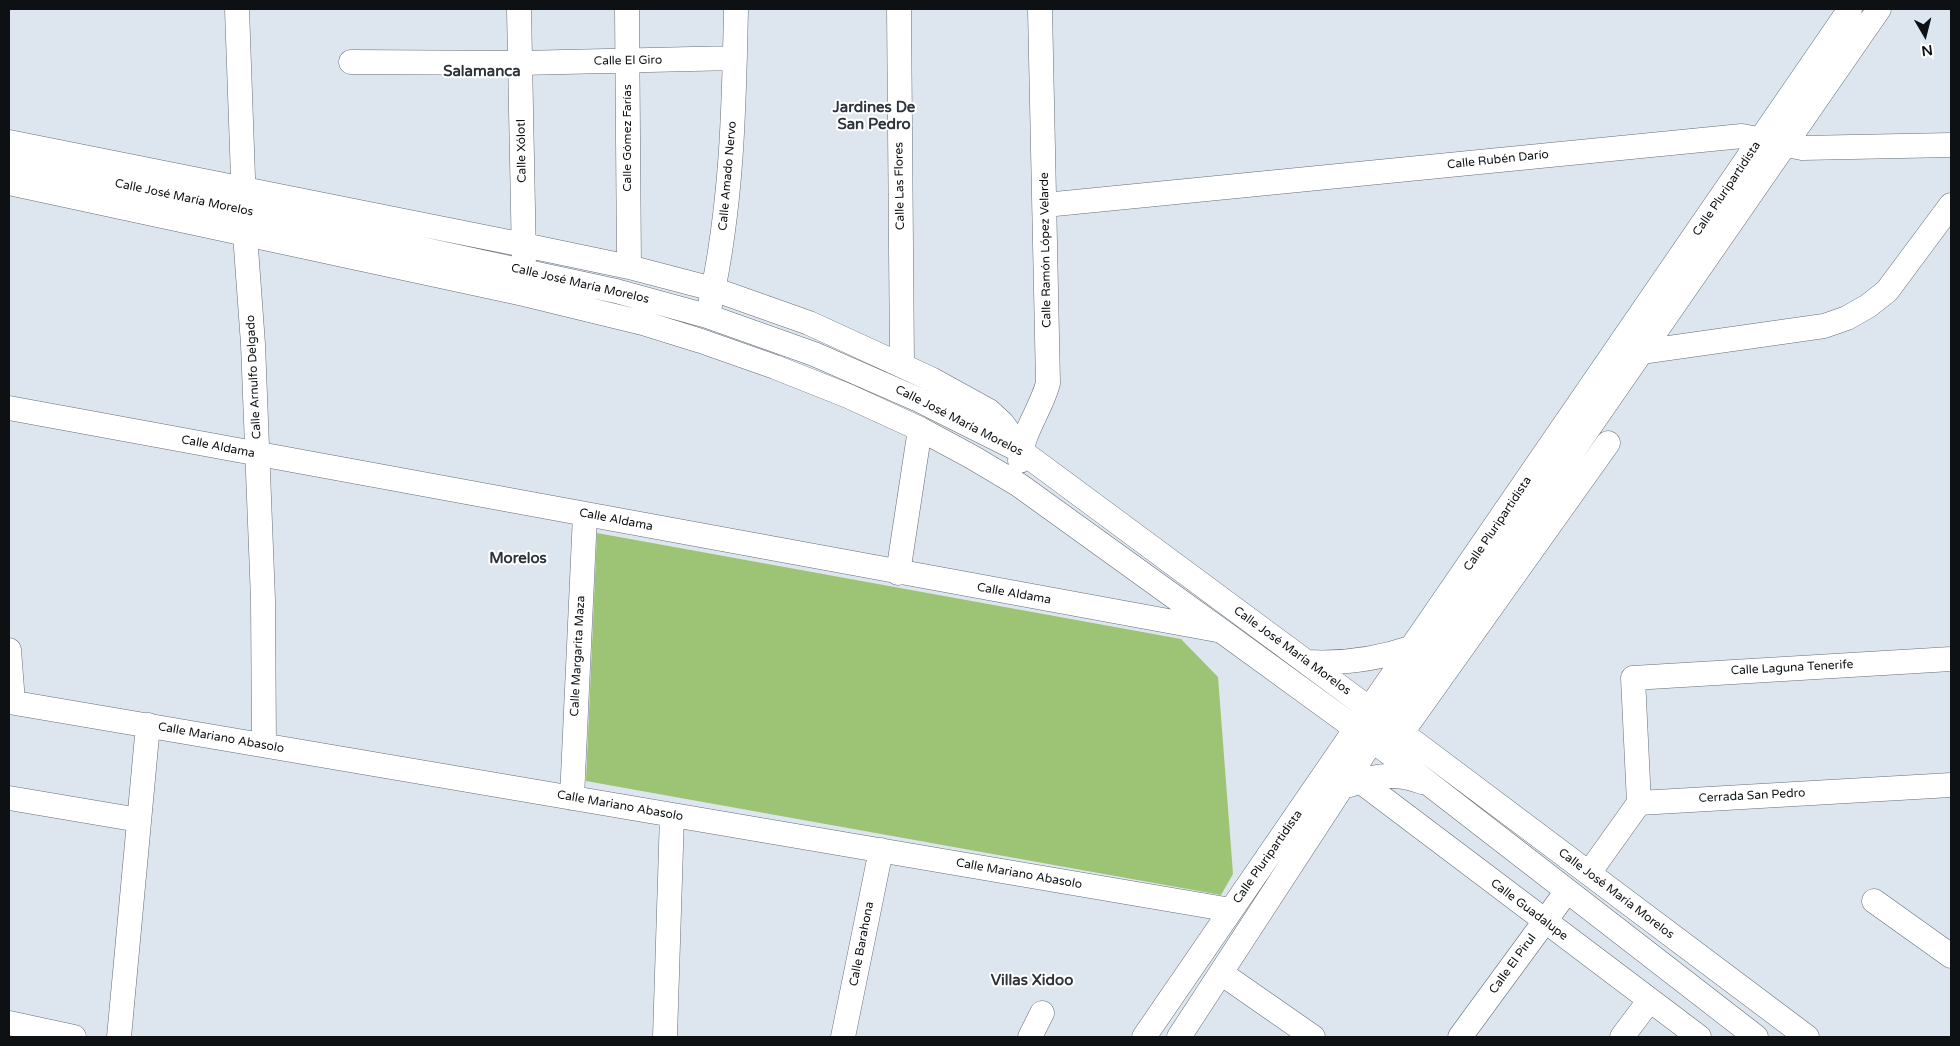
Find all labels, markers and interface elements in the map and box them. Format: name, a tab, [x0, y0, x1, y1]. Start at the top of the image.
north arrow	[1900, 10, 1950, 60]
text: N	[1920, 41, 1934, 60]
street label: Calle El Giro	[594, 53, 662, 69]
district label: Salamanca	[443, 63, 521, 81]
street label: Calle Gómez Farías	[621, 84, 635, 192]
district label: Jardines De San Pedro	[833, 99, 915, 134]
street label: Calle Xólotl	[514, 119, 530, 183]
street label: Calle Amado Nervo	[716, 121, 740, 231]
street label: Calle Pluripartidista	[1690, 139, 1764, 239]
street label: Calle Las Flores	[892, 142, 908, 230]
street label: Calle Rubén Darío	[1446, 148, 1550, 172]
street label: Calle Ramón López Velarde	[1037, 172, 1055, 328]
street label: Calle José María Morelos	[113, 176, 255, 220]
street label: Calle José María Morelos	[510, 261, 650, 307]
street label: Calle Arnulfo Delgado	[244, 315, 264, 439]
street label: Calle José María Morelos	[893, 383, 1025, 459]
street label: Calle Aldama	[180, 433, 256, 461]
street label: Calle Pluripartidista	[1461, 474, 1535, 574]
street label: Calle Aldama	[578, 506, 654, 534]
district label: Morelos	[489, 550, 547, 568]
street label: Calle Aldama	[976, 580, 1052, 608]
street label: Calle Margarita Maza	[568, 595, 588, 717]
street label: Calle José María Morelos	[1231, 604, 1353, 698]
street label: Calle Laguna Tenerife	[1730, 658, 1854, 678]
street label: Calle Mariano Abasolo	[157, 720, 285, 756]
street label: Cerrada San Pedro	[1698, 786, 1806, 806]
street label: Calle Mariano Abasolo	[556, 788, 684, 824]
street label: Calle Pluripartidista	[1230, 807, 1306, 907]
street label: Calle José María Morelos	[1555, 846, 1677, 942]
street label: Calle Mariano Abasolo	[955, 856, 1083, 892]
street label: Calle Guadalupe	[1487, 876, 1571, 944]
street label: Calle Barahona	[847, 900, 877, 988]
street label: Calle El Pirul	[1486, 931, 1540, 997]
district label: Villas Xidoo	[991, 972, 1073, 990]

